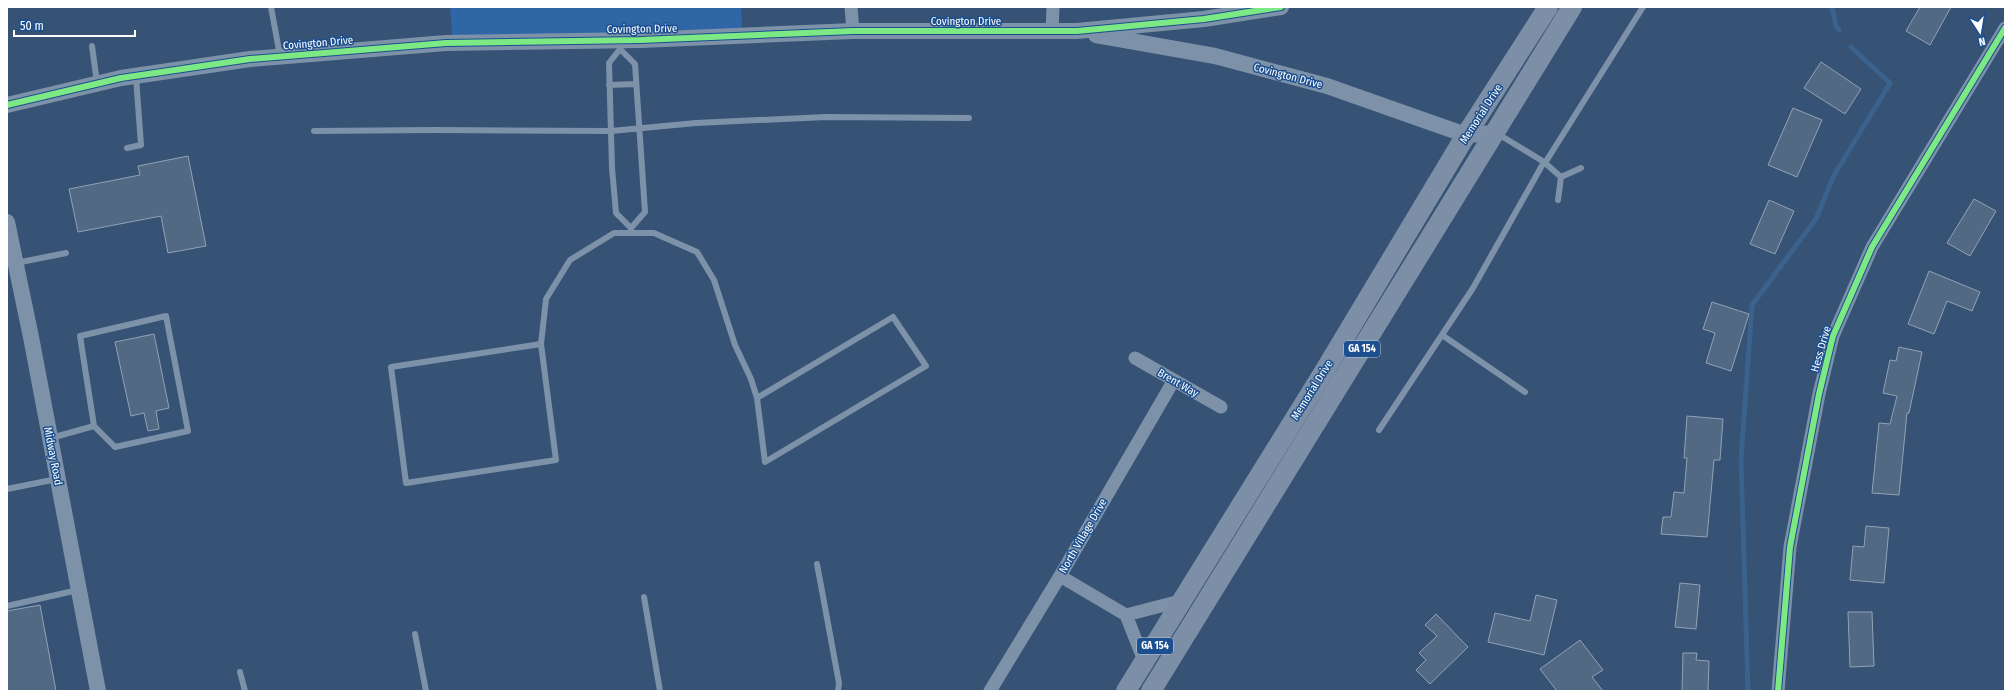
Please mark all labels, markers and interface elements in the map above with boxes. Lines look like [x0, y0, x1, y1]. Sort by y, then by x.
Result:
scale bar [14, 12, 135, 38]
north arrow [1960, 12, 2000, 52]
street label: Covington Drive [931, 15, 1001, 28]
text: 50 m [20, 19, 44, 33]
street label: Covington Drive [607, 22, 677, 36]
street label: Covington Drive [282, 33, 354, 53]
text: N [1977, 34, 1987, 48]
street label: Covington Drive [1252, 61, 1324, 91]
street label: Memorial Drive [1457, 82, 1505, 146]
street label: Hess Drive [1808, 324, 1834, 374]
road number: GA 154 [1344, 341, 1380, 357]
street label: Memorial Drive [1288, 358, 1336, 422]
street label: Brent Way [1155, 366, 1201, 400]
street label: Midway Road [41, 426, 65, 486]
street label: North Village Drive [1056, 496, 1110, 576]
road number: GA 154 [1137, 638, 1173, 654]

